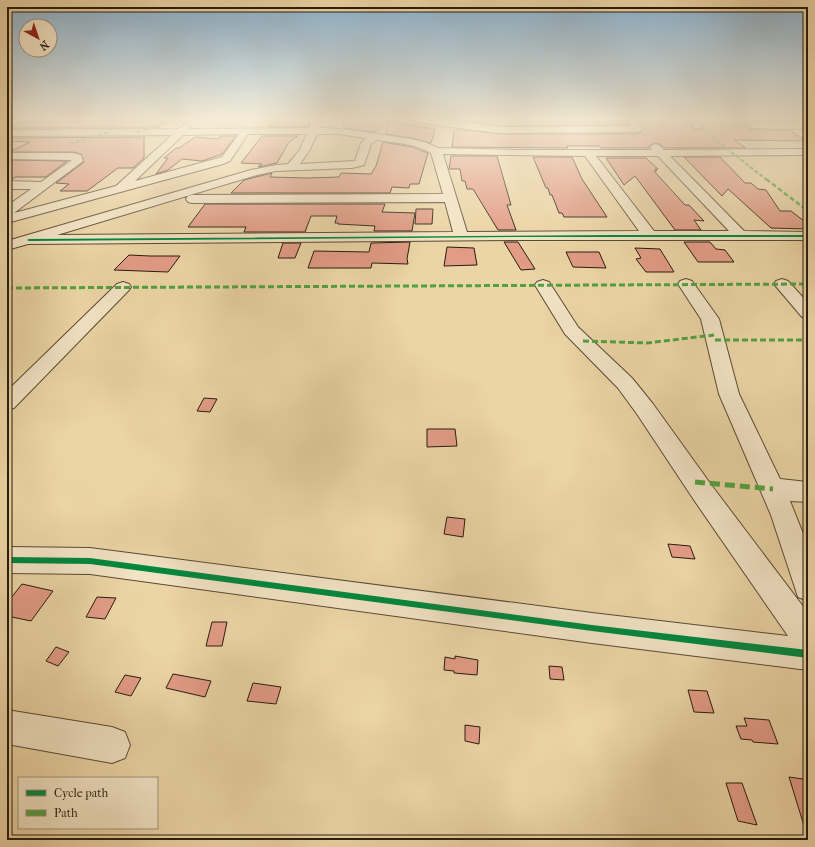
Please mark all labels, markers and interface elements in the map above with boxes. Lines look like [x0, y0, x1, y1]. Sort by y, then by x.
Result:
north arrow [18, 18, 58, 58]
text: N [36, 38, 51, 53]
legend [18, 777, 158, 829]
text: Cycle path [54, 786, 109, 800]
text: Path [54, 806, 78, 820]

